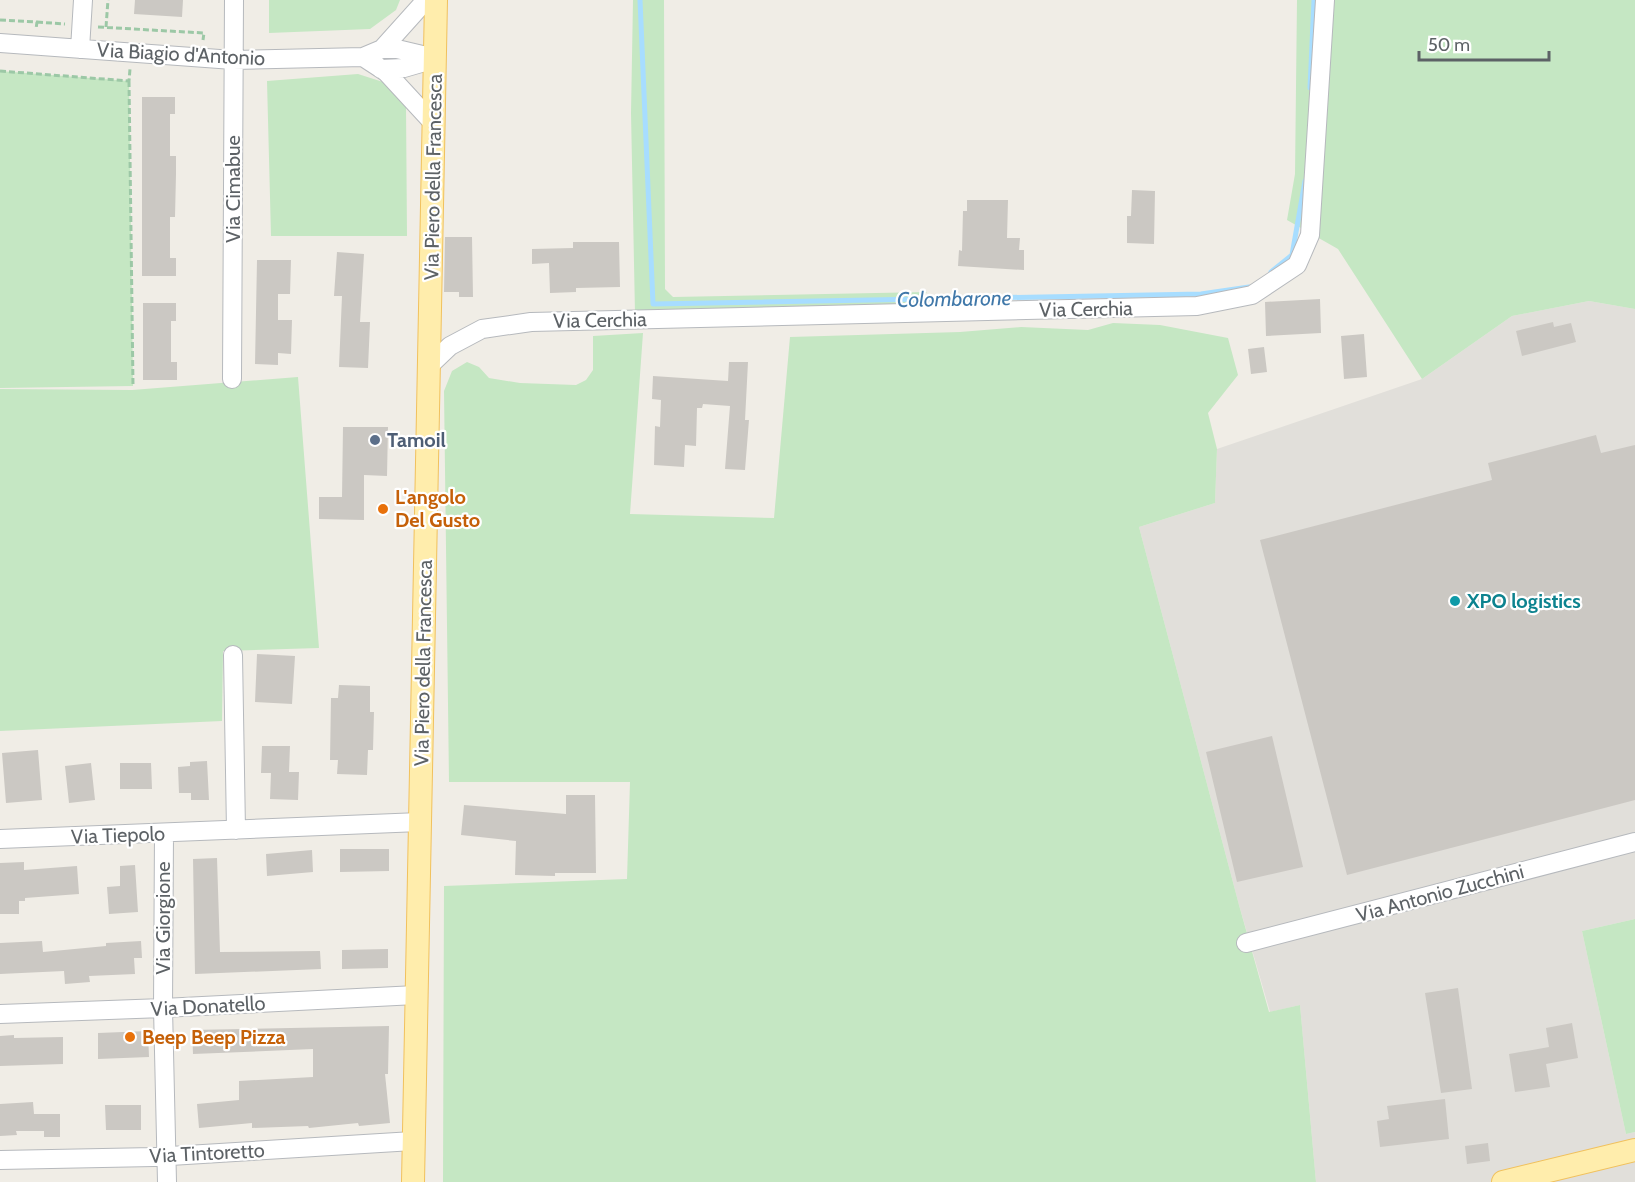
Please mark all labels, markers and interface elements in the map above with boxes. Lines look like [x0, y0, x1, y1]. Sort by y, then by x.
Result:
scale bar [1419, 24, 1550, 62]
text: 50 m [1428, 34, 1470, 56]
street label: Via Biagio d'Antonio [96, 38, 266, 70]
street label: Via Piero della Francesca [419, 73, 447, 280]
street label: Via Cimabue [221, 135, 245, 243]
water label: Colombarone [897, 285, 1012, 312]
street label: Via Cerchia [1039, 296, 1133, 322]
street label: Via Cerchia [553, 307, 647, 333]
place label: Tamoil [387, 428, 446, 452]
marker: Tamoil [368, 433, 382, 447]
place label: L'angolo Del Gusto [395, 485, 480, 532]
marker: L'angolo Del Gusto [376, 502, 390, 516]
street label: Via Piero della Francesca [409, 559, 437, 766]
place label: XPO logistics [1466, 589, 1581, 613]
marker: XPO logistics [1448, 594, 1462, 608]
street label: Via Tiepolo [71, 821, 165, 849]
street label: Via Antonio Zucchini [1353, 859, 1527, 927]
street label: Via Giorgione [151, 861, 175, 975]
street label: Via Donatello [150, 991, 266, 1021]
place label: Beep Beep Pizza [142, 1025, 286, 1049]
marker: Beep Beep Pizza [123, 1030, 137, 1044]
street label: Via Tintoretto [149, 1138, 265, 1168]

